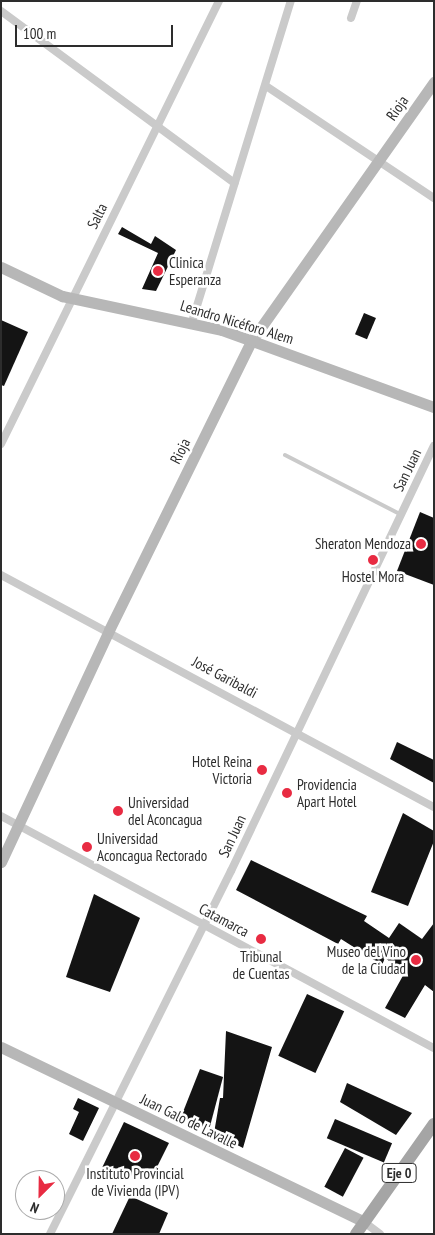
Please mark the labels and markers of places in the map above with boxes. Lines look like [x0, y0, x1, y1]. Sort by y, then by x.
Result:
place label: Clinica Esperanza [169, 253, 221, 288]
marker: Clinica Esperanza [151, 264, 165, 278]
place label: Sheraton Mendoza [315, 535, 411, 553]
marker: Sheraton Mendoza [415, 538, 427, 550]
marker: Hostel Mora [367, 554, 379, 566]
place label: Hostel Mora [342, 568, 404, 586]
place label: Hotel Reina Victoria [192, 752, 252, 787]
marker: Hotel Reina Victoria [256, 764, 268, 776]
place label: Providencia Apart Hotel [297, 775, 357, 810]
marker: Providencia Apart Hotel [281, 787, 293, 799]
place label: Universidad del Aconcagua [128, 793, 203, 828]
marker: Universidad del Aconcagua [112, 805, 124, 817]
place label: Universidad Aconcagua Rectorado [97, 829, 207, 864]
marker: Universidad Aconcagua Rectorado [81, 841, 93, 853]
marker: Tribunal de Cuentas [255, 933, 267, 945]
place label: Museo del Vino de la Ciudad [327, 942, 406, 977]
place label: Tribunal de Cuentas [232, 947, 290, 982]
marker: Museo del Vino de la Ciudad [410, 954, 422, 966]
marker: Instituto Provincial de Vivienda (IPV) [129, 1150, 141, 1162]
place label: Instituto Provincial de Vivienda (IPV) [86, 1164, 184, 1199]

